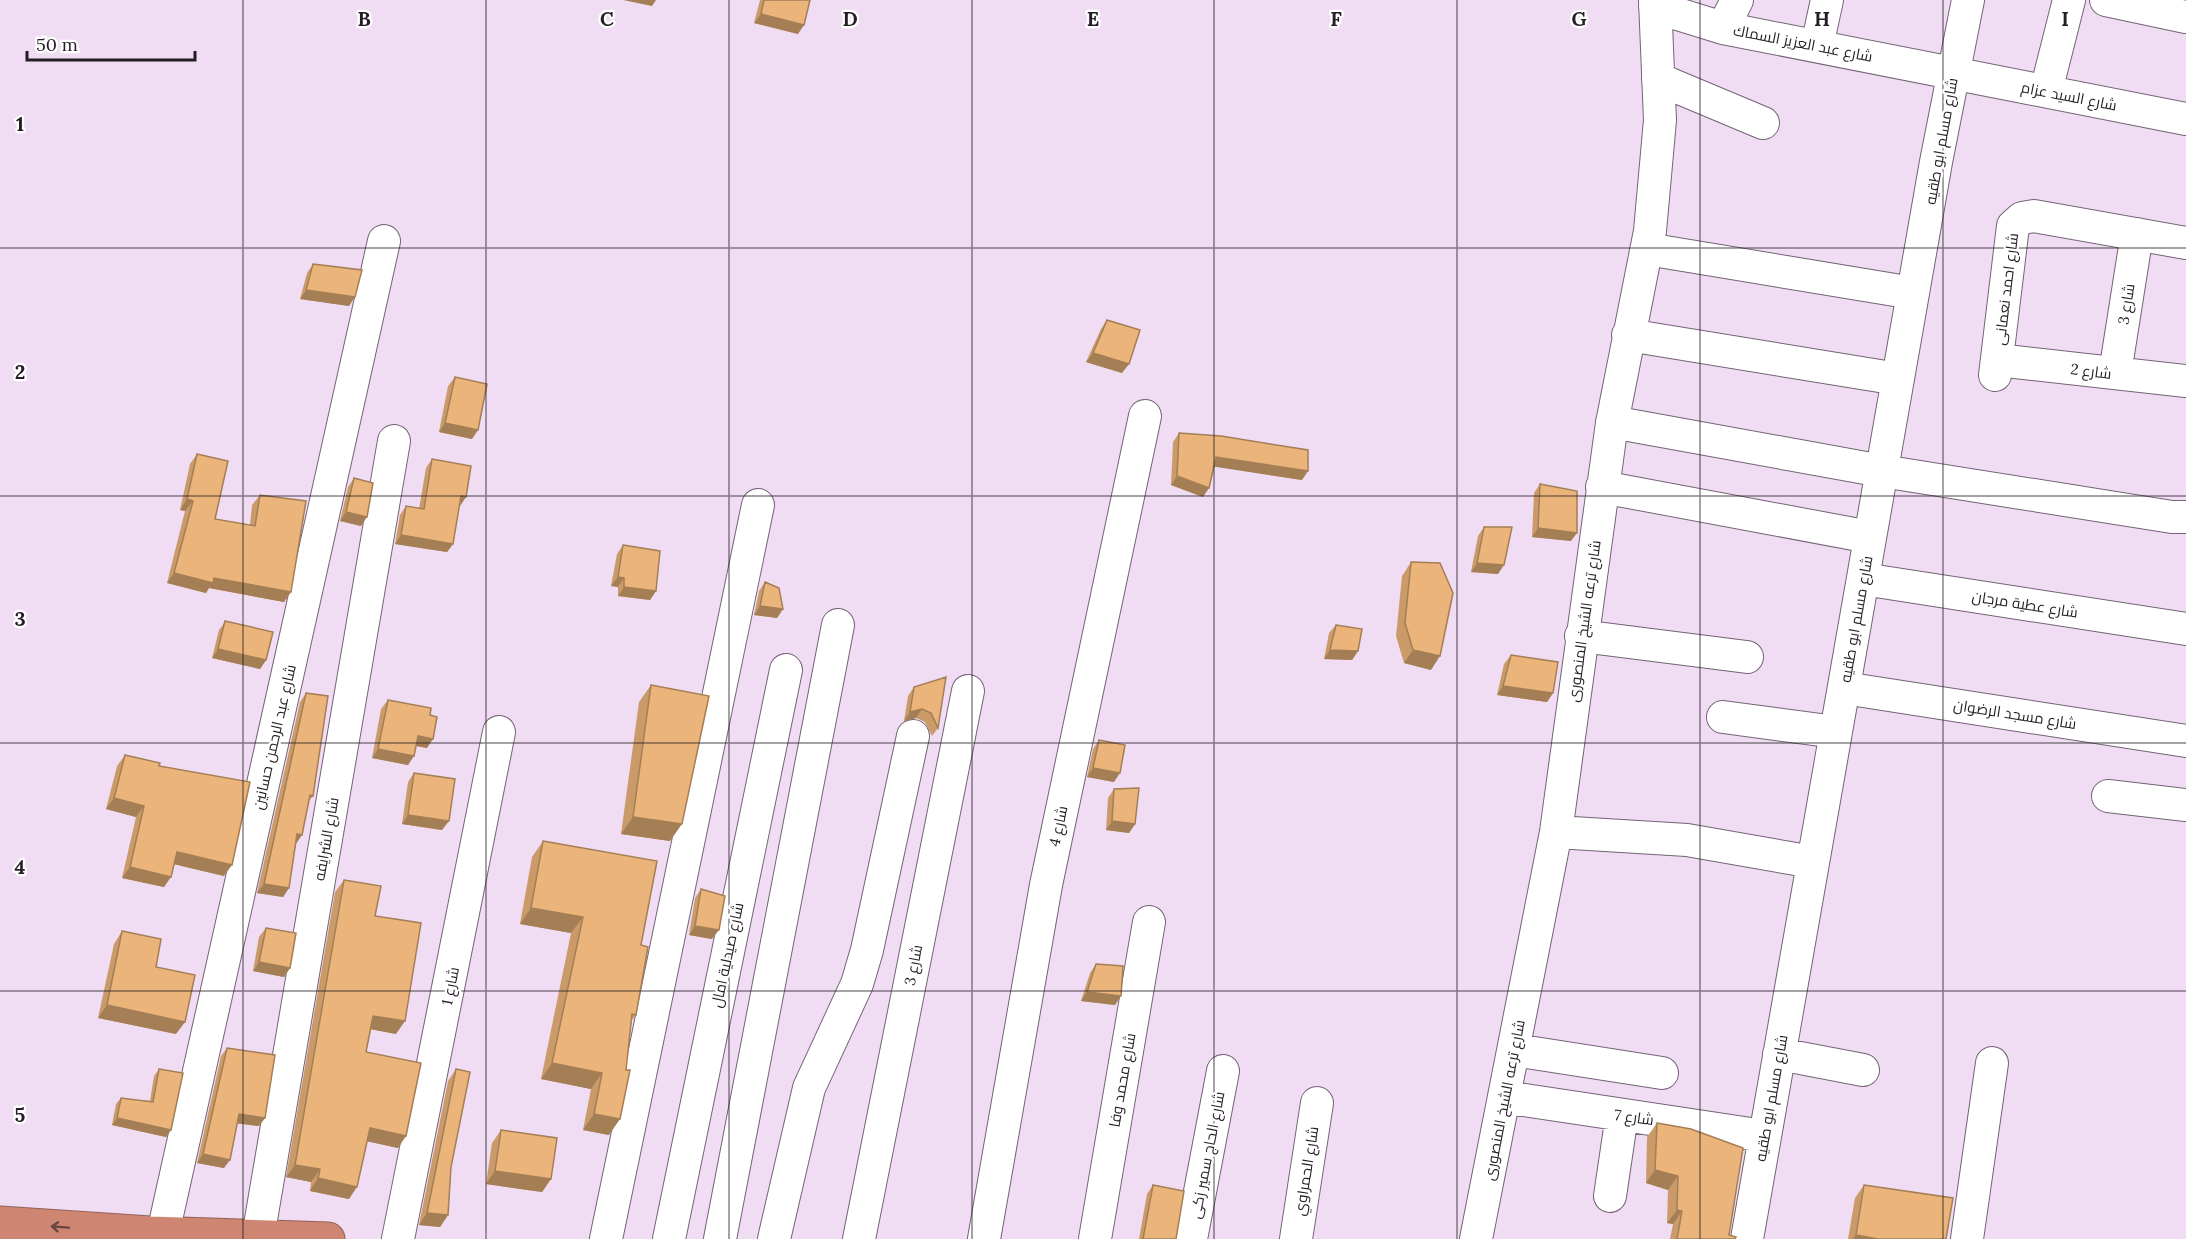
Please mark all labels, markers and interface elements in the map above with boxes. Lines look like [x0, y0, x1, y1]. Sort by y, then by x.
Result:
text: B [357, 6, 371, 31]
text: C [600, 6, 614, 31]
text: D [842, 6, 858, 31]
text: E [1087, 6, 1099, 31]
text: F [1330, 6, 1342, 31]
text: G [1571, 6, 1587, 31]
text: H [1814, 6, 1830, 31]
text: I [2061, 6, 2069, 31]
street label: شارع عبد العزيز السماك [1731, 20, 1874, 68]
scale bar [27, 24, 195, 62]
text: 50 m [36, 33, 78, 56]
street label: شارع مسلم ابو طقيه [1920, 76, 1963, 206]
street label: شارع السيد عزام [2019, 77, 2119, 117]
text: 1 [16, 111, 24, 136]
street label: شارع احمد نعمانى [1990, 232, 2024, 346]
street label: شارع 3 [2113, 282, 2141, 326]
text: 2 [15, 359, 25, 384]
street label: شارع 2 [2069, 359, 2113, 385]
street label: شارع ترعه الشيخ المنصورى [1563, 539, 1607, 704]
street label: شارع مسلم ابو طقيه [1835, 554, 1878, 684]
street label: شارع عطية مرجان [1970, 586, 2079, 624]
text: 3 [14, 606, 26, 631]
street label: شارع عبد الرحمن حسانين [248, 663, 302, 812]
street label: شارع مسجد الرضوان [1952, 695, 2078, 735]
street label: شارع الشرايفه [309, 796, 345, 883]
street label: شارع 4 [1044, 804, 1074, 849]
text: 4 [15, 854, 26, 879]
street label: شارع صيدلية امال [707, 901, 749, 1010]
street label: شارع 3 [900, 943, 928, 988]
street label: شارع 1 [437, 965, 465, 1007]
street label: شارع ترعه الشيخ المنصورى [1479, 1018, 1531, 1182]
street label: شارع محمد وفا [1104, 1031, 1142, 1129]
street label: شارع مسلم ابو طقيه [1750, 1033, 1793, 1163]
street label: شارع الحاج سمير زكى [1185, 1090, 1231, 1221]
text: 5 [15, 1102, 26, 1127]
street label: شارع 7 [1613, 1105, 1655, 1131]
street label: شارع الحمراوي [1290, 1125, 1325, 1218]
one-way arrow [50, 1221, 70, 1232]

